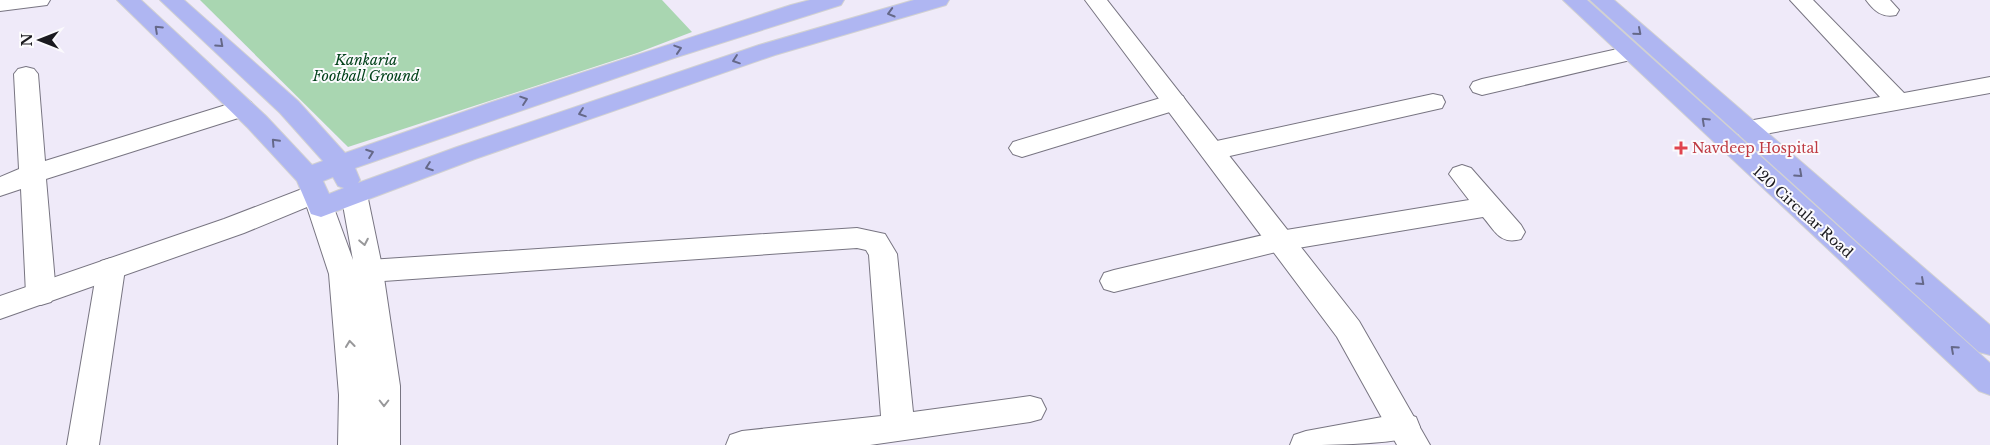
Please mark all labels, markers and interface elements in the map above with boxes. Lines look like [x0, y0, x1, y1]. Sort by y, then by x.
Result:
one-way arrow [888, 7, 896, 17]
north arrow [15, 15, 65, 65]
one-way arrow [155, 26, 164, 35]
one-way arrow [1632, 26, 1641, 35]
text: N [18, 33, 36, 47]
one-way arrow [214, 39, 223, 48]
one-way arrow [673, 44, 682, 54]
park label: Kankaria Football Ground [312, 51, 420, 85]
one-way arrow [732, 55, 741, 65]
one-way arrow [519, 95, 527, 105]
one-way arrow [578, 107, 587, 117]
one-way arrow [1701, 118, 1710, 127]
one-way arrow [272, 138, 281, 147]
place label: Navdeep Hospital [1692, 139, 1819, 157]
marker: Navdeep Hospital [1674, 141, 1688, 155]
one-way arrow [365, 149, 374, 159]
one-way arrow [425, 161, 434, 171]
street label: 120 Circular Road [1749, 162, 1857, 262]
one-way arrow [1794, 168, 1803, 177]
one-way arrow [358, 238, 368, 247]
one-way arrow [1916, 276, 1925, 285]
one-way arrow [345, 340, 356, 348]
one-way arrow [1950, 346, 1959, 355]
one-way arrow [379, 400, 389, 407]

